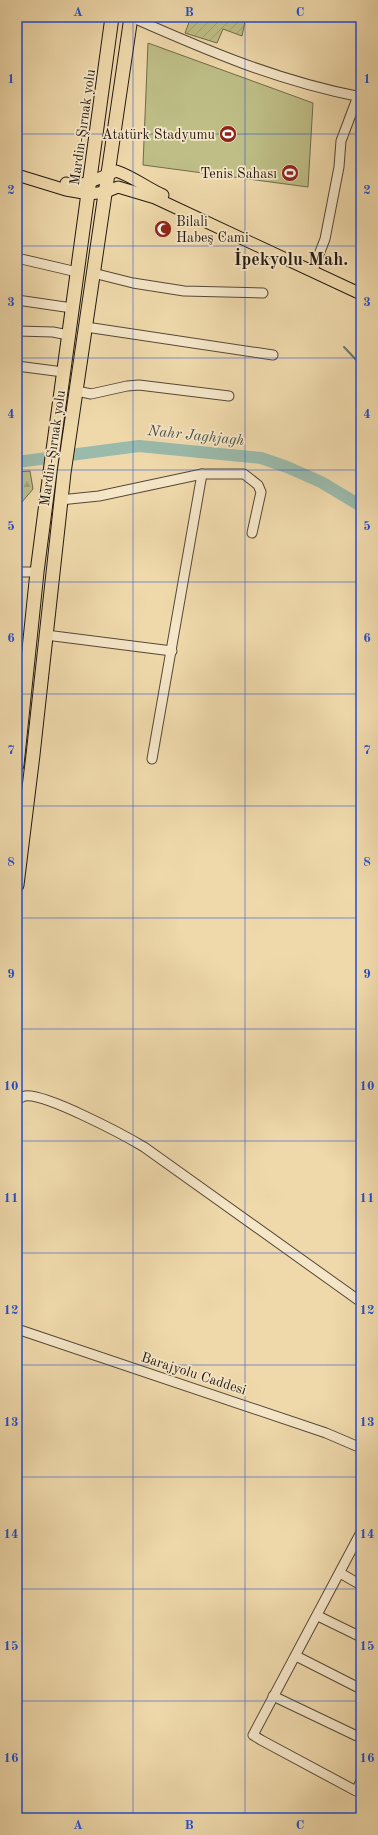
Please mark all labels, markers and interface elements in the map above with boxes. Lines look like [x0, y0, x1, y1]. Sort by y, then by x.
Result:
text: A [73, 6, 83, 19]
text: B [184, 6, 194, 19]
text: C [296, 6, 304, 19]
street label: Mardin-Şırnak yolu [68, 68, 98, 186]
text: 1 [7, 73, 15, 86]
text: 1 [363, 73, 371, 86]
sports icon: Atatürk Stadyumu [218, 124, 238, 144]
place label: Atatürk Stadyumu [102, 128, 216, 142]
sports icon: Tenis Sahası [280, 163, 300, 183]
place label: Tenis Sahası [200, 167, 277, 181]
text: 2 [7, 184, 15, 197]
text: 2 [363, 184, 371, 197]
place label: Bilali Habeş Cami [176, 215, 249, 245]
mosque icon: Bilali Habeş Cami [153, 219, 173, 239]
district label: İpekyolu Mah. [234, 248, 348, 269]
text: 3 [7, 296, 15, 309]
text: 3 [363, 296, 371, 309]
street label: Mardin-Şırnak yolu [38, 389, 68, 507]
text: 4 [7, 408, 15, 421]
text: 4 [363, 408, 371, 421]
water label: Nahr Jaghjagh [146, 424, 245, 449]
text: 5 [7, 520, 15, 533]
text: 5 [363, 520, 371, 533]
text: 6 [7, 632, 15, 645]
text: 6 [363, 632, 371, 645]
text: 7 [7, 744, 15, 757]
text: 7 [363, 744, 371, 757]
text: 8 [7, 856, 15, 869]
text: 8 [363, 856, 371, 869]
text: 9 [7, 968, 15, 981]
text: 9 [363, 968, 371, 981]
text: 10 [3, 1080, 19, 1093]
text: 10 [359, 1080, 375, 1093]
text: 11 [3, 1192, 19, 1205]
text: 11 [359, 1192, 375, 1205]
text: 12 [3, 1304, 19, 1317]
text: 12 [359, 1304, 375, 1317]
street label: Barajyolu Caddesi [139, 1350, 248, 1398]
text: 13 [3, 1416, 19, 1429]
text: 13 [359, 1416, 375, 1429]
text: 14 [3, 1528, 19, 1541]
text: 14 [359, 1528, 375, 1541]
text: 15 [3, 1640, 19, 1653]
text: 15 [359, 1640, 375, 1653]
text: 16 [3, 1752, 19, 1765]
text: 16 [359, 1752, 375, 1765]
text: A [73, 1819, 83, 1832]
text: B [184, 1819, 194, 1832]
text: C [296, 1819, 304, 1832]

